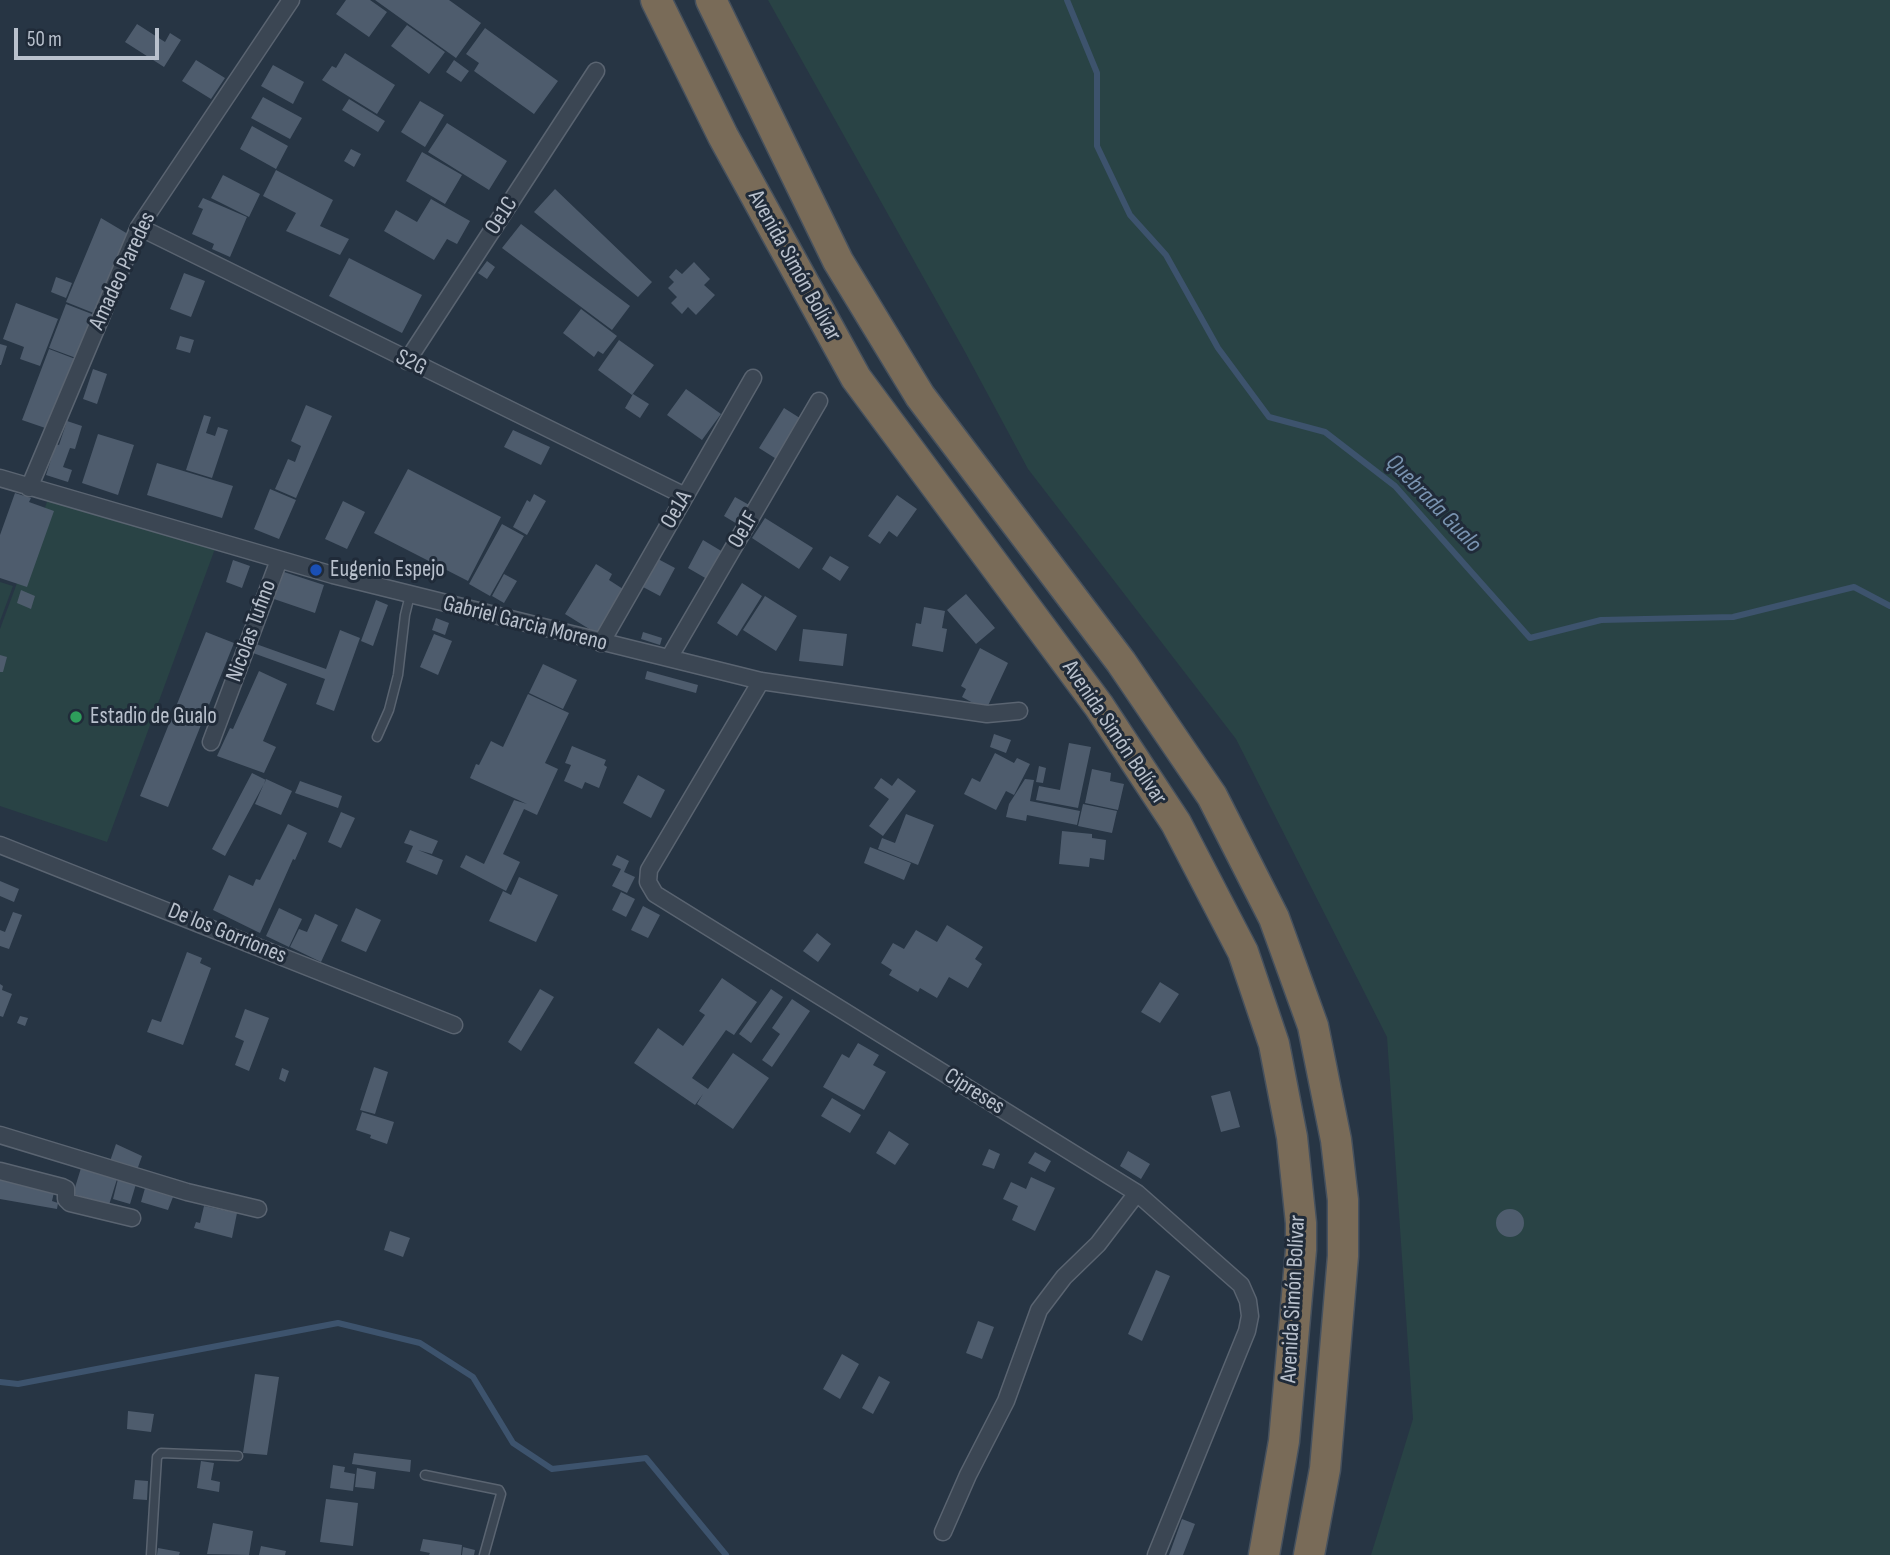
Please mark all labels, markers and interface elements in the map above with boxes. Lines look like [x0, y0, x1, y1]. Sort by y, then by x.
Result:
scale bar [18, 14, 163, 58]
text: 50 m [27, 27, 62, 52]
street label: Avenida Simón Bolívar [741, 186, 847, 346]
street label: Oe1C [480, 192, 524, 240]
street label: Amadeo Paredes [84, 208, 162, 334]
street label: S2G [391, 344, 431, 382]
water label: Quebrada Gualo [1379, 449, 1487, 559]
street label: Oe1A [655, 486, 699, 534]
street label: Oe1F [723, 507, 765, 553]
place label: Eugenio Espejo [330, 556, 445, 584]
marker: Eugenio Espejo [308, 562, 324, 578]
street label: Nicolas Tufino [221, 576, 283, 686]
street label: Gabriel Garcia Moreno [440, 590, 610, 658]
street label: Avenida Simón Bolívar [1056, 656, 1172, 810]
place label: Estadio de Gualo [90, 703, 217, 731]
marker: Estadio de Gualo [68, 709, 84, 725]
street label: De los Gorriones [164, 898, 290, 970]
street label: Cipreses [939, 1063, 1009, 1121]
street label: Avenida Simón Bolívar [1276, 1214, 1312, 1384]

